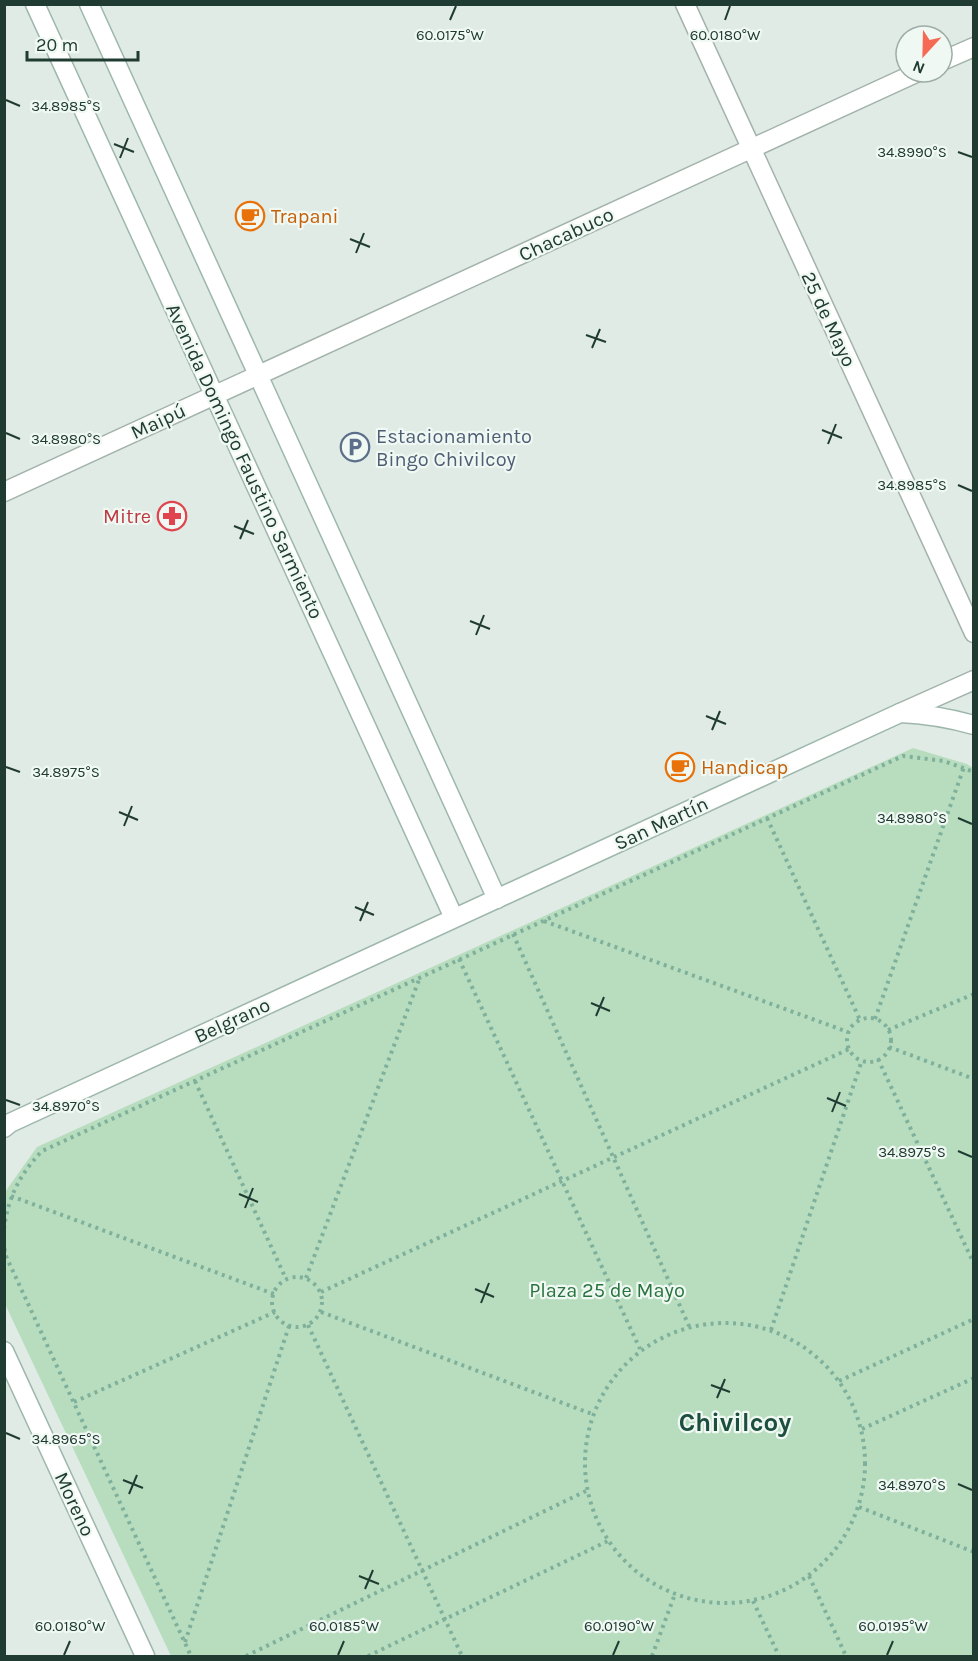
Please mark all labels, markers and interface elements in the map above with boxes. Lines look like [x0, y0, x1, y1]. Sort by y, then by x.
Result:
scale bar [27, 24, 138, 62]
north arrow [894, 24, 954, 84]
text: 60.0175°W [416, 26, 485, 44]
text: 60.0180°W [690, 26, 761, 44]
text: 20 m [36, 34, 78, 56]
text: N [910, 56, 927, 78]
text: 34.8985°S [31, 97, 101, 115]
text: 34.8990°S [877, 143, 947, 161]
cafe icon: Trapani [234, 200, 266, 232]
street label: Chacabuco [515, 203, 617, 266]
place label: Trapani [271, 205, 339, 228]
street label: 25 de Mayo [796, 268, 861, 371]
street label: Avenida Domingo Faustino Sarmiento [161, 300, 328, 623]
street label: Maipú [127, 399, 189, 444]
place label: Estacionamiento Bingo Chivilcoy [376, 425, 532, 471]
text: 34.8980°S [31, 430, 101, 448]
parking icon: Estacionamiento Bingo Chivilcoy [339, 431, 371, 463]
text: 34.8985°S [877, 476, 947, 494]
pharmacy icon: Mitre [156, 500, 188, 532]
place label: Mitre [103, 505, 151, 528]
cafe icon: Handicap [664, 751, 696, 783]
place label: Handicap [701, 756, 788, 779]
text: 34.8975°S [32, 763, 100, 781]
street label: San Martín [611, 792, 712, 855]
text: 34.8980°S [877, 809, 947, 827]
street label: Belgrano [191, 993, 274, 1048]
text: 34.8970°S [32, 1097, 100, 1115]
text: 34.8975°S [878, 1143, 946, 1161]
park label: Plaza 25 de Mayo [529, 1279, 685, 1302]
district label: Chivilcoy [679, 1407, 791, 1438]
text: 34.8965°S [31, 1430, 101, 1448]
street label: Moreno [50, 1468, 99, 1540]
text: 34.8970°S [878, 1476, 946, 1494]
text: 60.0180°W [35, 1617, 106, 1635]
text: 60.0185°W [309, 1617, 380, 1635]
text: 60.0190°W [584, 1617, 655, 1635]
text: 60.0195°W [858, 1617, 928, 1635]

